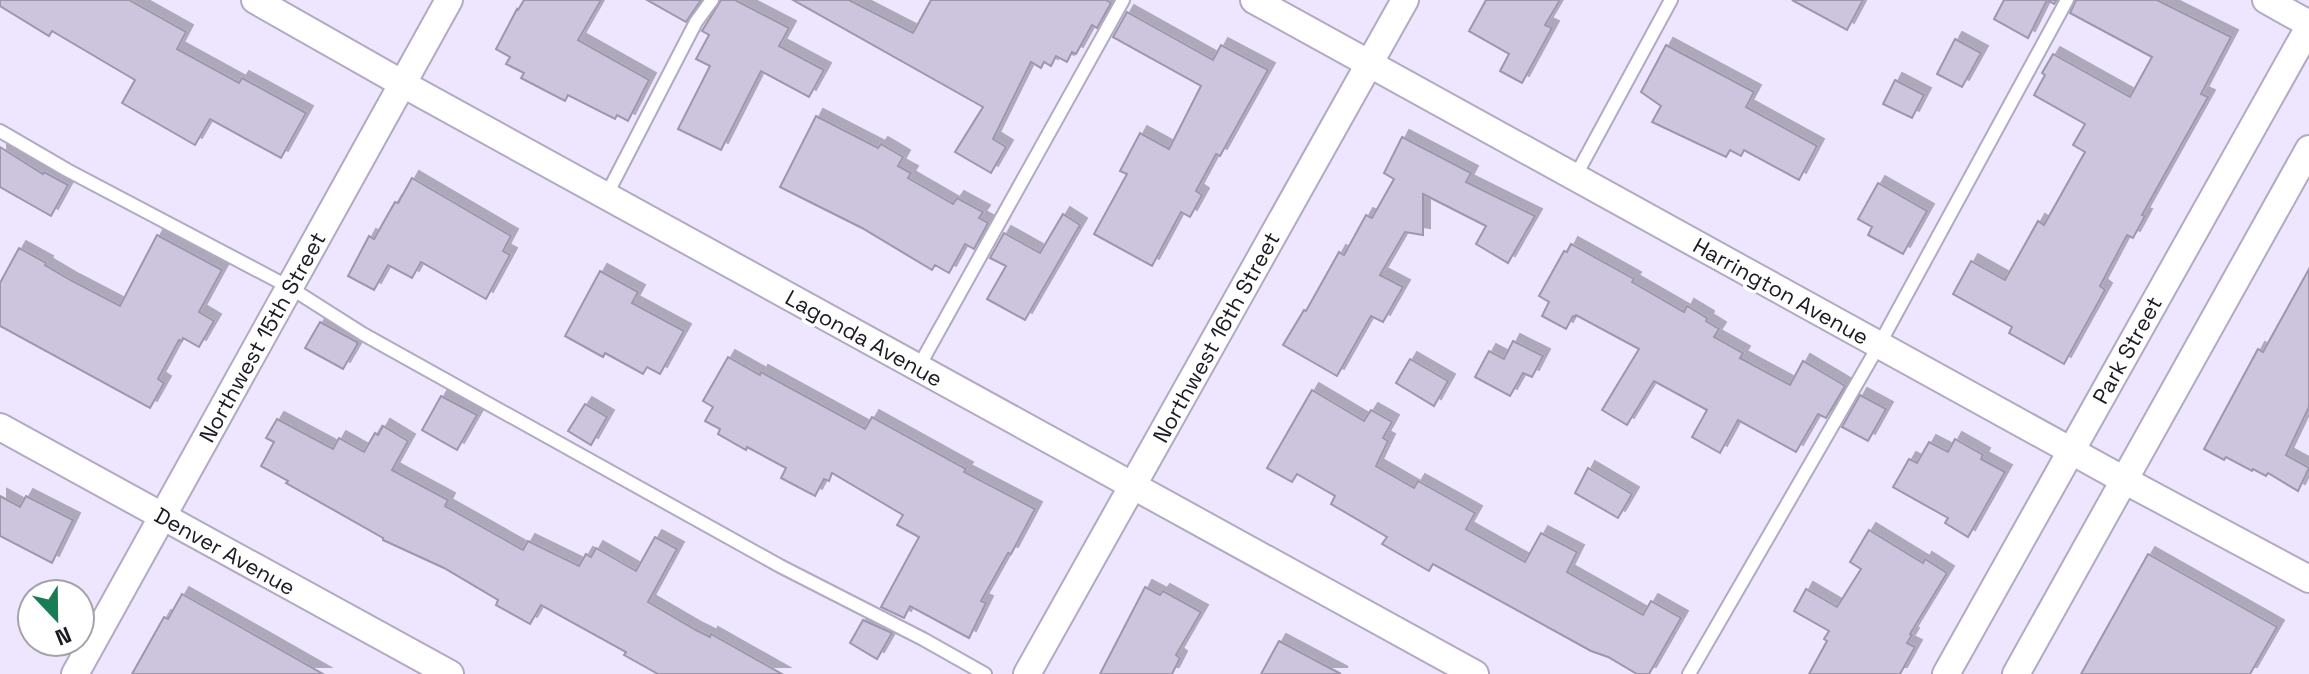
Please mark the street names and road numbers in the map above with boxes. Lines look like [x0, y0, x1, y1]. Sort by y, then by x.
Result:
street label: Northwest 15th Street [192, 227, 332, 447]
street label: Northwest 16th Street [1146, 227, 1286, 447]
street label: Harrington Avenue [1688, 231, 1874, 351]
street label: Lagonda Avenue [780, 283, 948, 393]
street label: Park Street [2086, 291, 2168, 409]
street label: Denver Avenue [150, 501, 300, 601]

